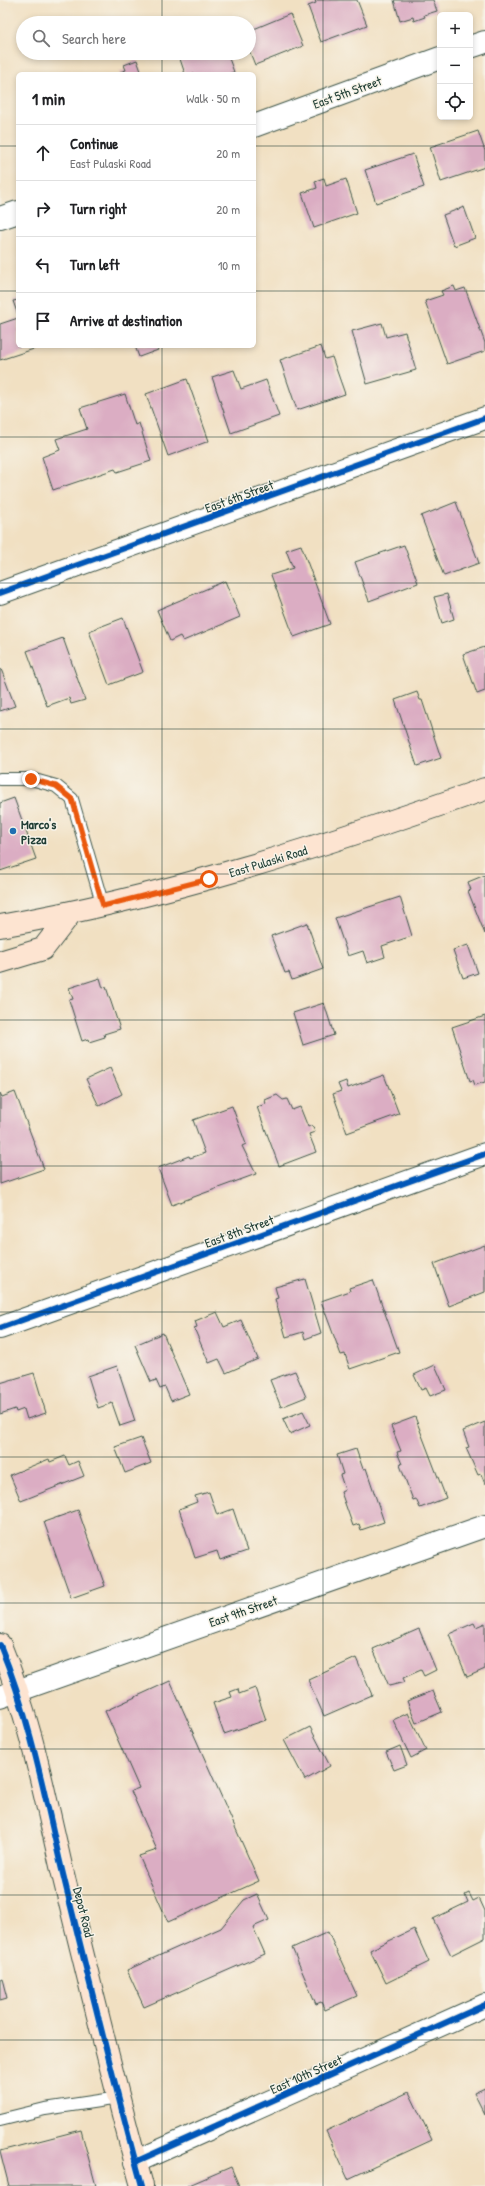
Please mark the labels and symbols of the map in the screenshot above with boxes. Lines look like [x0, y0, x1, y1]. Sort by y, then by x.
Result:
street label: East 5th Street [310, 71, 384, 113]
street label: East 6th Street [202, 475, 276, 517]
route end [22, 770, 40, 788]
place label: Marco's Pizza [21, 815, 56, 848]
marker: Marco's Pizza [8, 826, 18, 836]
street label: East Pulaski Road [227, 841, 309, 881]
route start [200, 870, 218, 888]
street label: East 8th Street [202, 1210, 276, 1252]
street label: East 9th Street [206, 1591, 280, 1631]
street label: Depot Road [69, 1885, 99, 1939]
street label: East 10th Street [267, 2050, 345, 2098]

